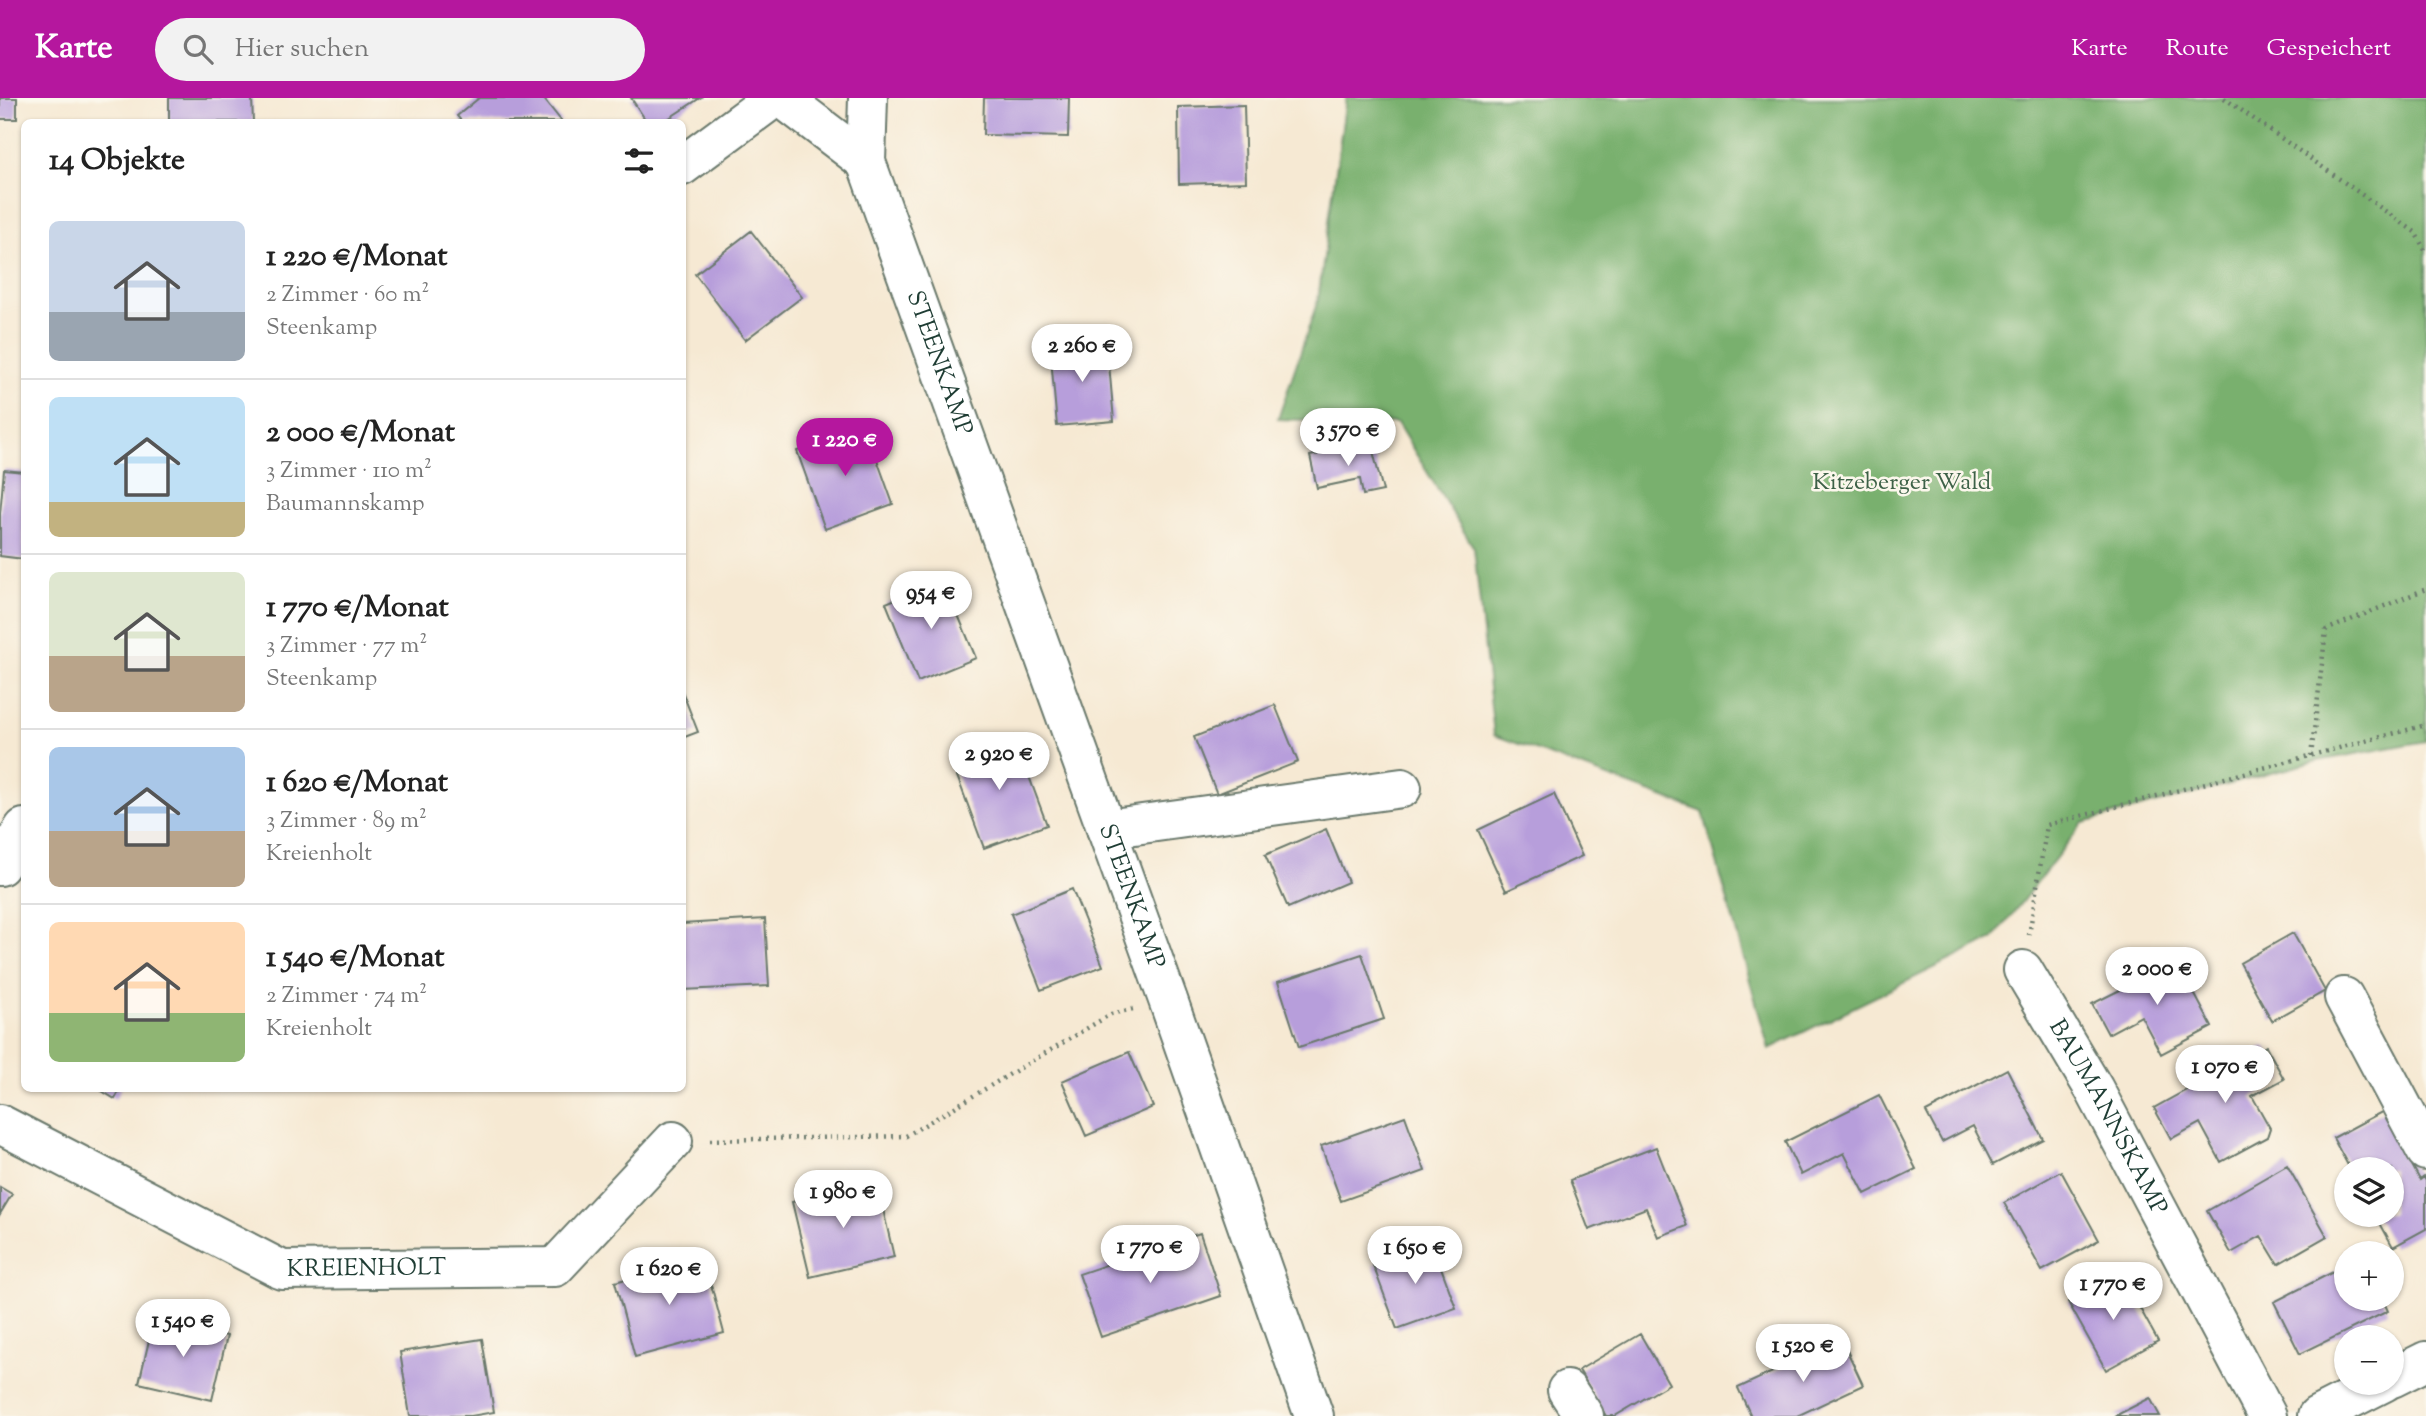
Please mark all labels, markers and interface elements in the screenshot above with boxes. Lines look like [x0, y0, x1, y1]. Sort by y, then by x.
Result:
search box [155, 18, 645, 81]
text: Karte [35, 25, 113, 73]
icon: search [179, 30, 217, 68]
text: Hier suchen [235, 31, 369, 68]
text: Karte [2071, 32, 2128, 66]
text: Route [2166, 32, 2229, 66]
text: Gespeichert [2267, 32, 2391, 66]
text: 14 Objekte [49, 140, 185, 183]
icon: filters [620, 142, 658, 180]
text: 1 220 €/Monat [266, 236, 447, 279]
icon: home [105, 249, 189, 333]
text: 2 Zimmer · 60 m² [266, 279, 429, 312]
street label: STEENKAMP [897, 286, 980, 440]
text: Steenkamp [266, 312, 377, 345]
pin: 2 260 € [1017, 324, 1147, 384]
text: 2 260 € [1047, 330, 1117, 363]
pin: 3 570 € [1283, 408, 1413, 468]
text: 2 000 €/Monat [266, 412, 455, 455]
text: 3 570 € [1316, 414, 1380, 447]
pin: 1 220 € [780, 418, 910, 478]
text: 1 220 € [812, 424, 878, 457]
icon: home [105, 425, 189, 509]
text: 3 Zimmer · 110 m² [266, 455, 432, 488]
park label: Kitzeberger Wald [1813, 466, 1992, 500]
text: Baumannskamp [266, 488, 425, 521]
pin: 954 € [882, 572, 980, 631]
text: 954 € [906, 577, 956, 610]
text: 1 770 €/Monat [266, 587, 449, 630]
icon: home [105, 600, 189, 684]
text: 3 Zimmer · 77 m² [266, 630, 427, 663]
text: Steenkamp [266, 663, 377, 696]
pin: 2 920 € [934, 732, 1064, 792]
text: 2 920 € [965, 738, 1033, 771]
text: 1 620 €/Monat [266, 762, 448, 805]
icon: home [105, 775, 189, 859]
text: 3 Zimmer · 89 m² [266, 805, 427, 838]
street label: STEENKAMP [1089, 820, 1173, 974]
text: Kreienholt [266, 838, 372, 871]
text: 1 540 €/Monat [266, 937, 444, 980]
pin: 2 000 € [2092, 948, 2222, 1007]
icon: home [105, 950, 189, 1034]
text: 2 000 € [2121, 953, 2193, 986]
text: 2 Zimmer · 74 m² [266, 980, 427, 1013]
text: Kreienholt [266, 1013, 372, 1046]
street label: BAUMANNSKAMP [2039, 1013, 2175, 1221]
pin: 1 070 € [2160, 1046, 2290, 1105]
text: 1 070 € [2191, 1051, 2259, 1084]
map controls [2334, 1157, 2404, 1395]
button: layers [2334, 1157, 2404, 1227]
pin: 1 980 € [778, 1170, 908, 1230]
text: 1 980 € [810, 1176, 876, 1209]
pin: 1 770 € [1085, 1226, 1215, 1285]
pin: 1 650 € [1350, 1226, 1480, 1286]
text: 1 770 € [1117, 1231, 1183, 1264]
text: 1 650 € [1383, 1232, 1447, 1265]
button: + [2334, 1241, 2404, 1311]
pin: 1 620 € [604, 1248, 734, 1307]
street label: KREIENHOLT [287, 1251, 446, 1287]
text: 1 620 € [636, 1253, 702, 1286]
pin: 1 770 € [2048, 1262, 2178, 1322]
text: 1 770 € [2080, 1268, 2146, 1301]
pin: 1 540 € [118, 1300, 248, 1359]
text: 1 540 € [151, 1305, 215, 1338]
pin: 1 520 € [1738, 1324, 1868, 1384]
button: − [2334, 1325, 2404, 1395]
text: 1 520 € [1772, 1330, 1834, 1363]

